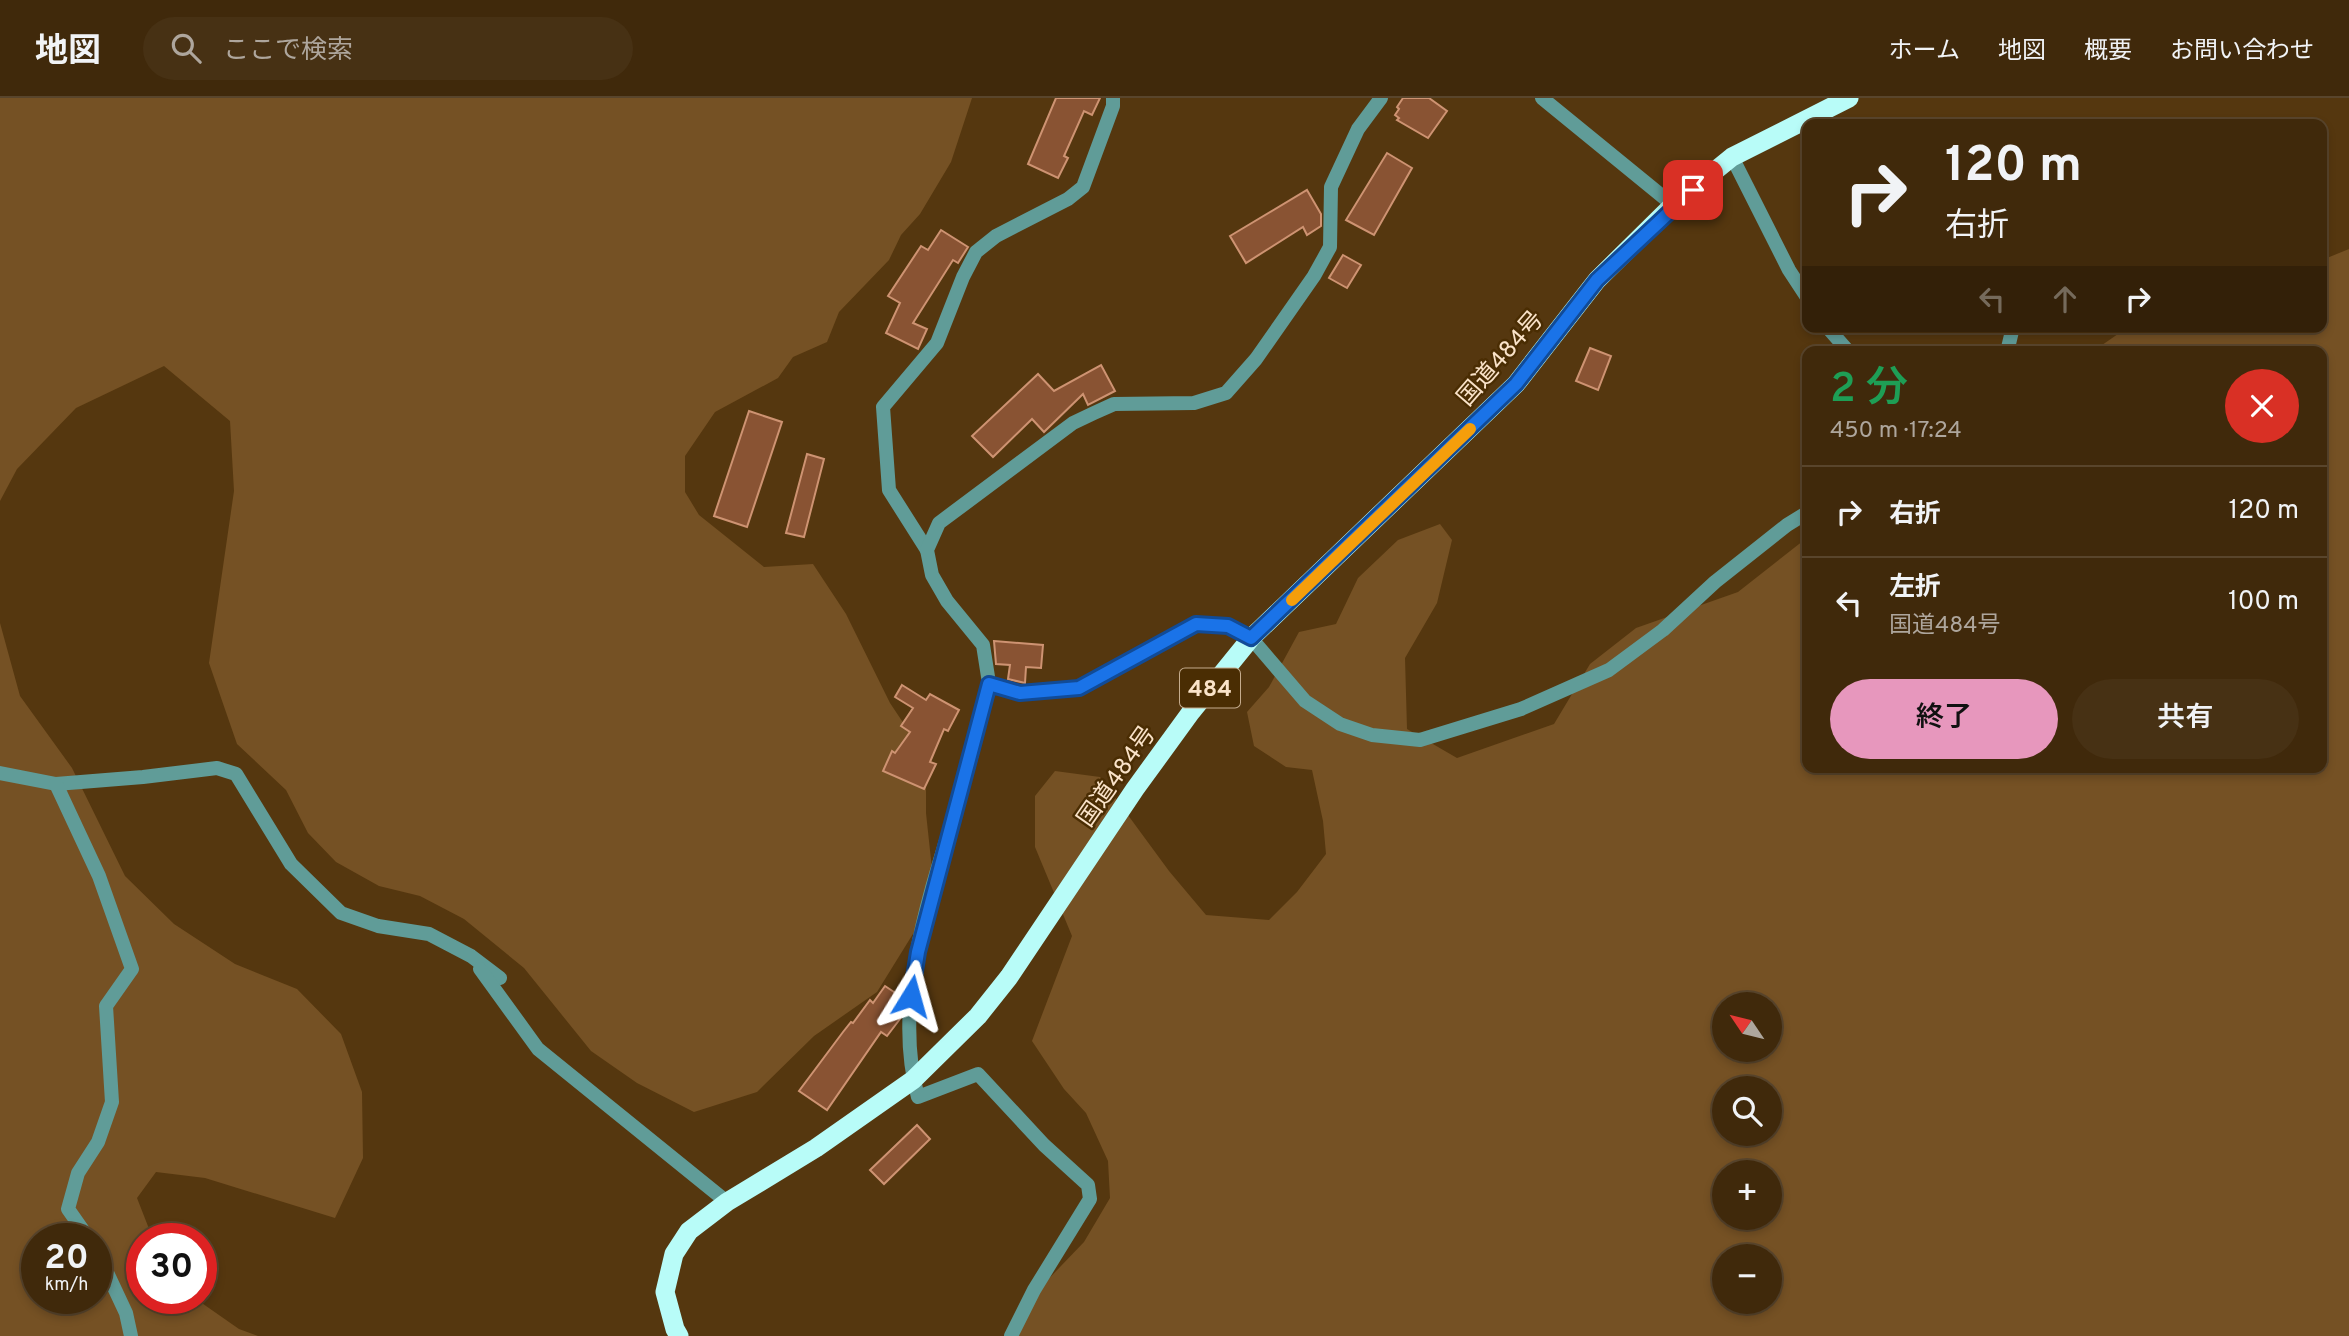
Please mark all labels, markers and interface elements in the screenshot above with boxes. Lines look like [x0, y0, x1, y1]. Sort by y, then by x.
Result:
search box [143, 17, 633, 80]
icon: search [167, 29, 205, 67]
text: 地図 [35, 32, 101, 74]
text: ここで検索 [223, 35, 353, 68]
text: ホーム [1889, 37, 1960, 67]
text: 地図 [1998, 37, 2046, 67]
text: 概要 [2084, 37, 2132, 67]
text: お問い合わせ [2170, 37, 2314, 67]
text: 120 m [1945, 137, 2082, 199]
icon: right [1830, 147, 1921, 238]
pin [1663, 160, 1723, 220]
icon: arrive [1674, 171, 1712, 209]
text: 右折 [1945, 207, 2009, 247]
icon: left [1973, 280, 2011, 318]
icon: ahead [2046, 280, 2084, 318]
icon: right [2119, 280, 2157, 318]
street label: 国道484号 [1452, 306, 1551, 413]
text: 2 分 [1830, 364, 1908, 417]
button: close [2225, 369, 2299, 443]
text: 450 m · 17:24 [1830, 417, 1962, 446]
icon: right [1830, 493, 1868, 531]
text: 120 m [2229, 495, 2299, 528]
text: 右折 [1889, 499, 1941, 532]
text: 左折 [1889, 572, 1941, 605]
icon: left [1830, 584, 1868, 622]
text: 100 m [2228, 586, 2299, 619]
text: 国道484号 [1889, 612, 2001, 641]
road number: 484 [1180, 668, 1240, 708]
button: 終了 [1830, 679, 2058, 759]
button: 共有 [2072, 679, 2299, 759]
street label: 国道484号 [1072, 721, 1163, 833]
position arrow [874, 959, 948, 1033]
north arrow [1712, 992, 1782, 1062]
map controls [1712, 992, 1782, 1314]
button: search [1712, 1076, 1782, 1146]
button: + [1712, 1160, 1782, 1230]
speed limit sign: 30 [126, 1223, 217, 1314]
text: 20 [44, 1237, 89, 1281]
button: − [1712, 1244, 1782, 1314]
text: km/h [45, 1274, 88, 1297]

